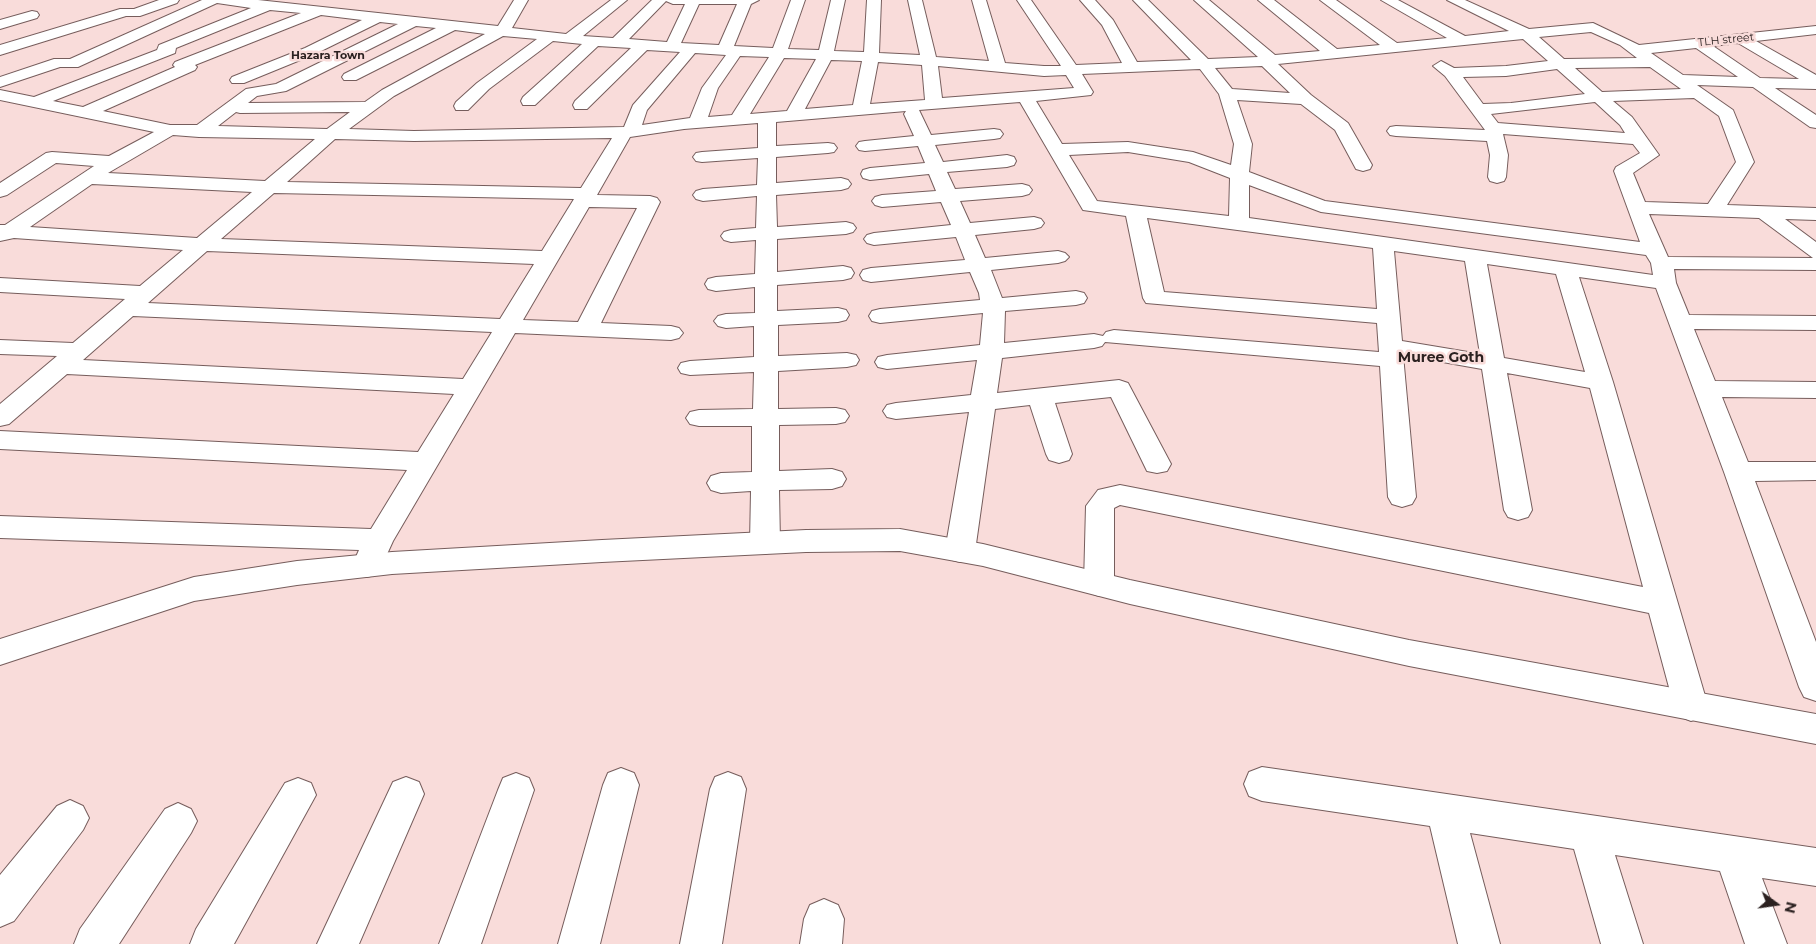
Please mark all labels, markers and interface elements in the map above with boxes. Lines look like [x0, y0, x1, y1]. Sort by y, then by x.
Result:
street label: TLH street [1697, 30, 1755, 50]
district label: Hazara Town [291, 49, 365, 63]
district label: Muree Goth [1398, 350, 1484, 366]
north arrow [1751, 879, 1801, 929]
text: N [1780, 900, 1801, 915]

